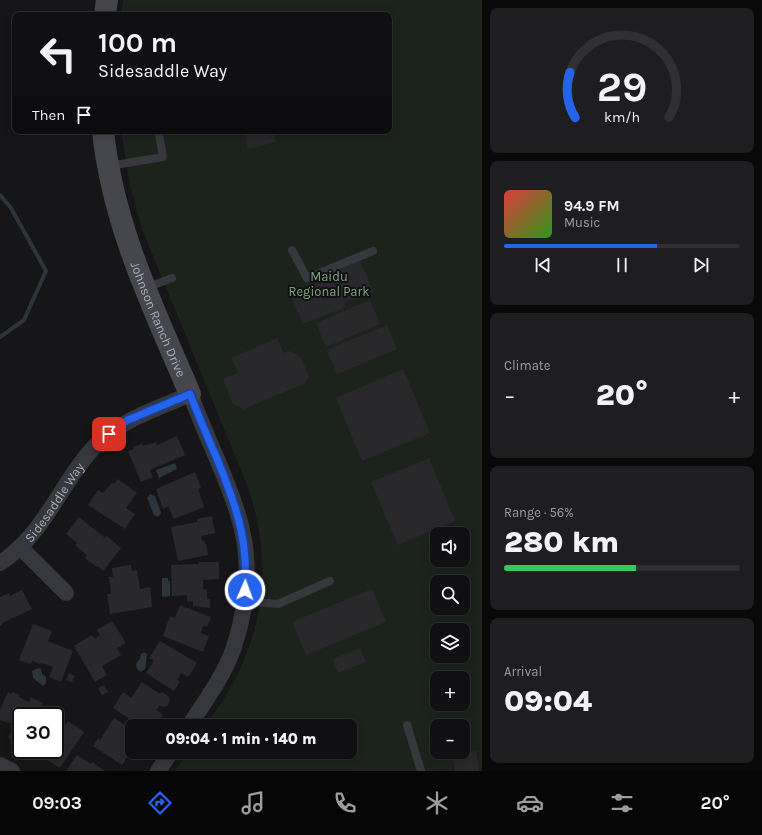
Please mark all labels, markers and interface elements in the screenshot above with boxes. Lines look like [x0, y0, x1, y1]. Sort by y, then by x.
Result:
text: 100 m [98, 26, 177, 59]
icon: left [32, 28, 84, 80]
text: Sidesaddle Way [98, 60, 227, 82]
text: 29 [597, 63, 647, 111]
icon: arrive [73, 104, 95, 126]
text: Then [32, 106, 65, 124]
text: km/h [604, 109, 640, 126]
text: 94.9 FM [564, 197, 620, 215]
text: Music [564, 215, 600, 230]
icon: previous [532, 254, 554, 276]
icon: pause [611, 254, 633, 276]
icon: next [690, 254, 712, 276]
street label: Johnson Ranch Drive [128, 259, 189, 380]
park label: Maidu Regional Park [288, 269, 370, 299]
text: Climate [504, 358, 550, 373]
text: 20° [596, 377, 648, 413]
text: − [504, 383, 516, 409]
text: + [728, 383, 740, 409]
pin [92, 417, 126, 451]
icon: arrive [98, 423, 120, 445]
street label: Sidesaddle Way [21, 459, 86, 545]
text: Range · 56% [504, 505, 574, 520]
text: 280 km [504, 524, 619, 560]
map controls [430, 527, 470, 759]
button: sound [430, 527, 470, 567]
position arrow [224, 569, 266, 611]
button: search [430, 575, 470, 615]
button: layers [430, 623, 470, 663]
text: Arrival [504, 664, 542, 679]
button: + [430, 671, 470, 711]
text: 09:04 [504, 683, 592, 719]
speed limit sign: 30 [12, 707, 64, 759]
button: − [430, 719, 470, 759]
text: 09:04 · 1 min · 140 m [166, 730, 316, 748]
icon: directions [146, 789, 174, 817]
icon: music [239, 789, 267, 817]
icon: phone [331, 789, 359, 817]
icon: climate [423, 789, 451, 817]
icon: car [516, 789, 544, 817]
icon: filters [608, 789, 636, 817]
text: 09:03 [32, 792, 82, 814]
text: 20° [701, 792, 730, 814]

